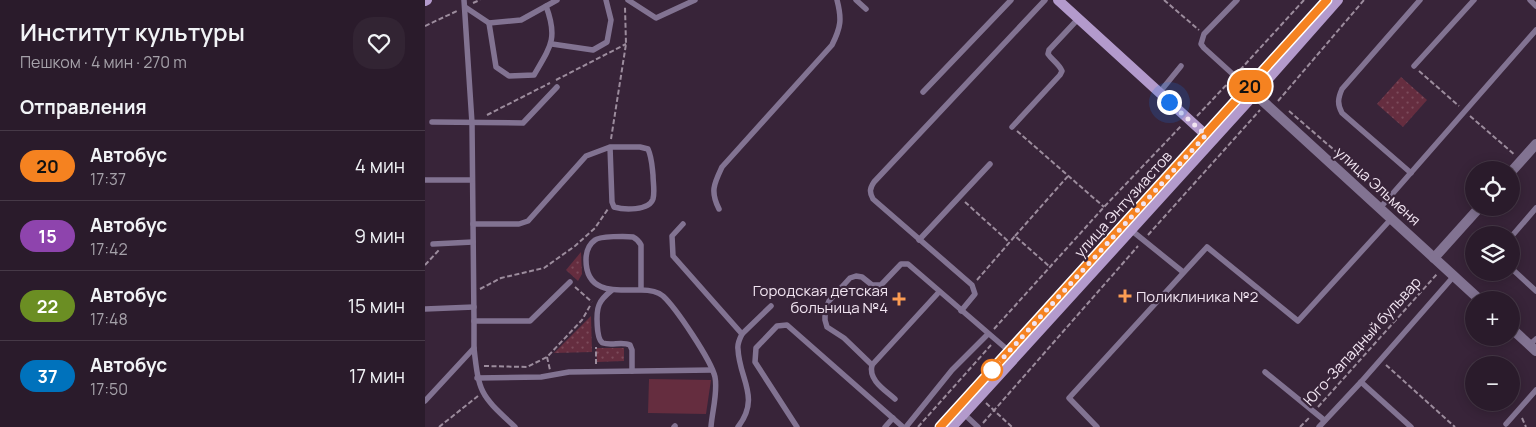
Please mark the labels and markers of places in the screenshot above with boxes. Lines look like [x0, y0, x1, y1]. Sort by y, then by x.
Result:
place label: Городская детская больница №4 [753, 280, 888, 318]
place label: Поликлиника №2 [1136, 286, 1258, 307]
marker: Поликлиника №2 [1118, 289, 1132, 303]
marker: Городская детская больница №4 [892, 292, 906, 306]
unlabelled marker [981, 359, 1003, 381]

